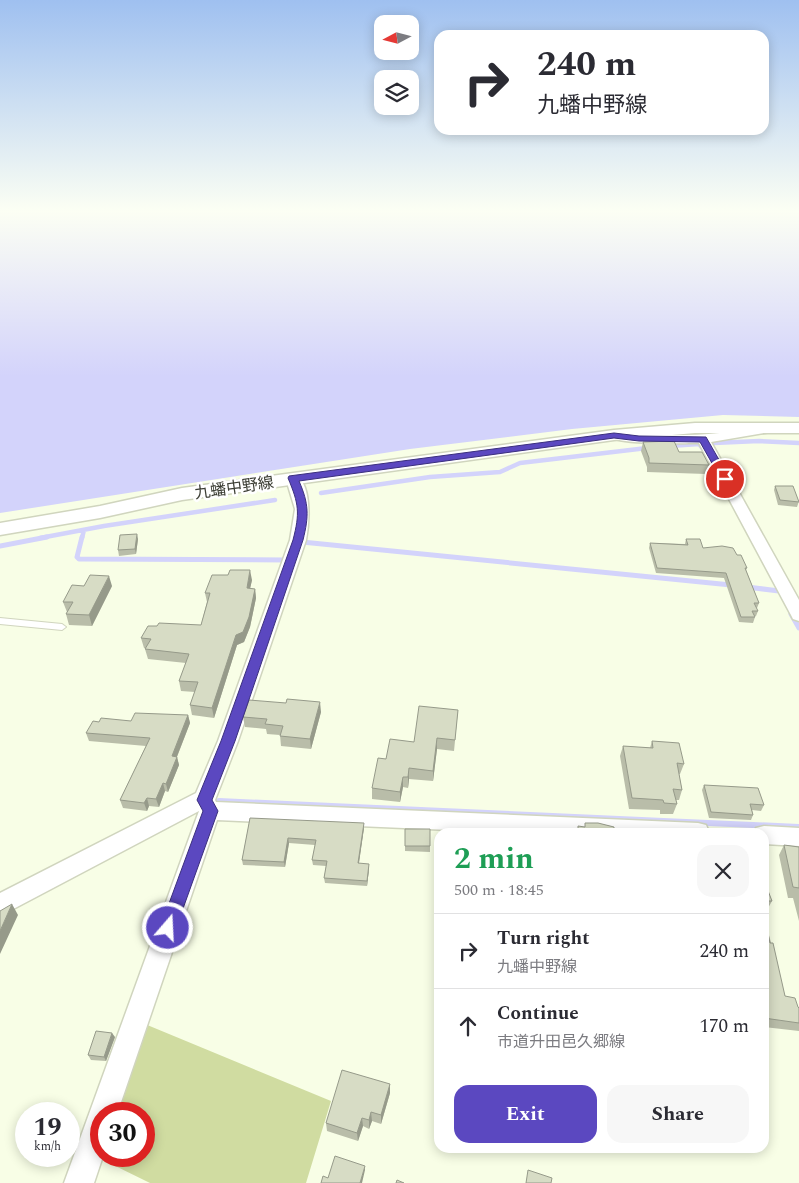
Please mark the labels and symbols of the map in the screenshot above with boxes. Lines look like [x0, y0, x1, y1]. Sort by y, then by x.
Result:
north arrow [374, 15, 419, 60]
pin [704, 458, 746, 500]
street label: 九蟠中野線 [193, 471, 275, 505]
position arrow [141, 901, 193, 953]
speed limit sign: 30 [90, 1102, 155, 1167]

